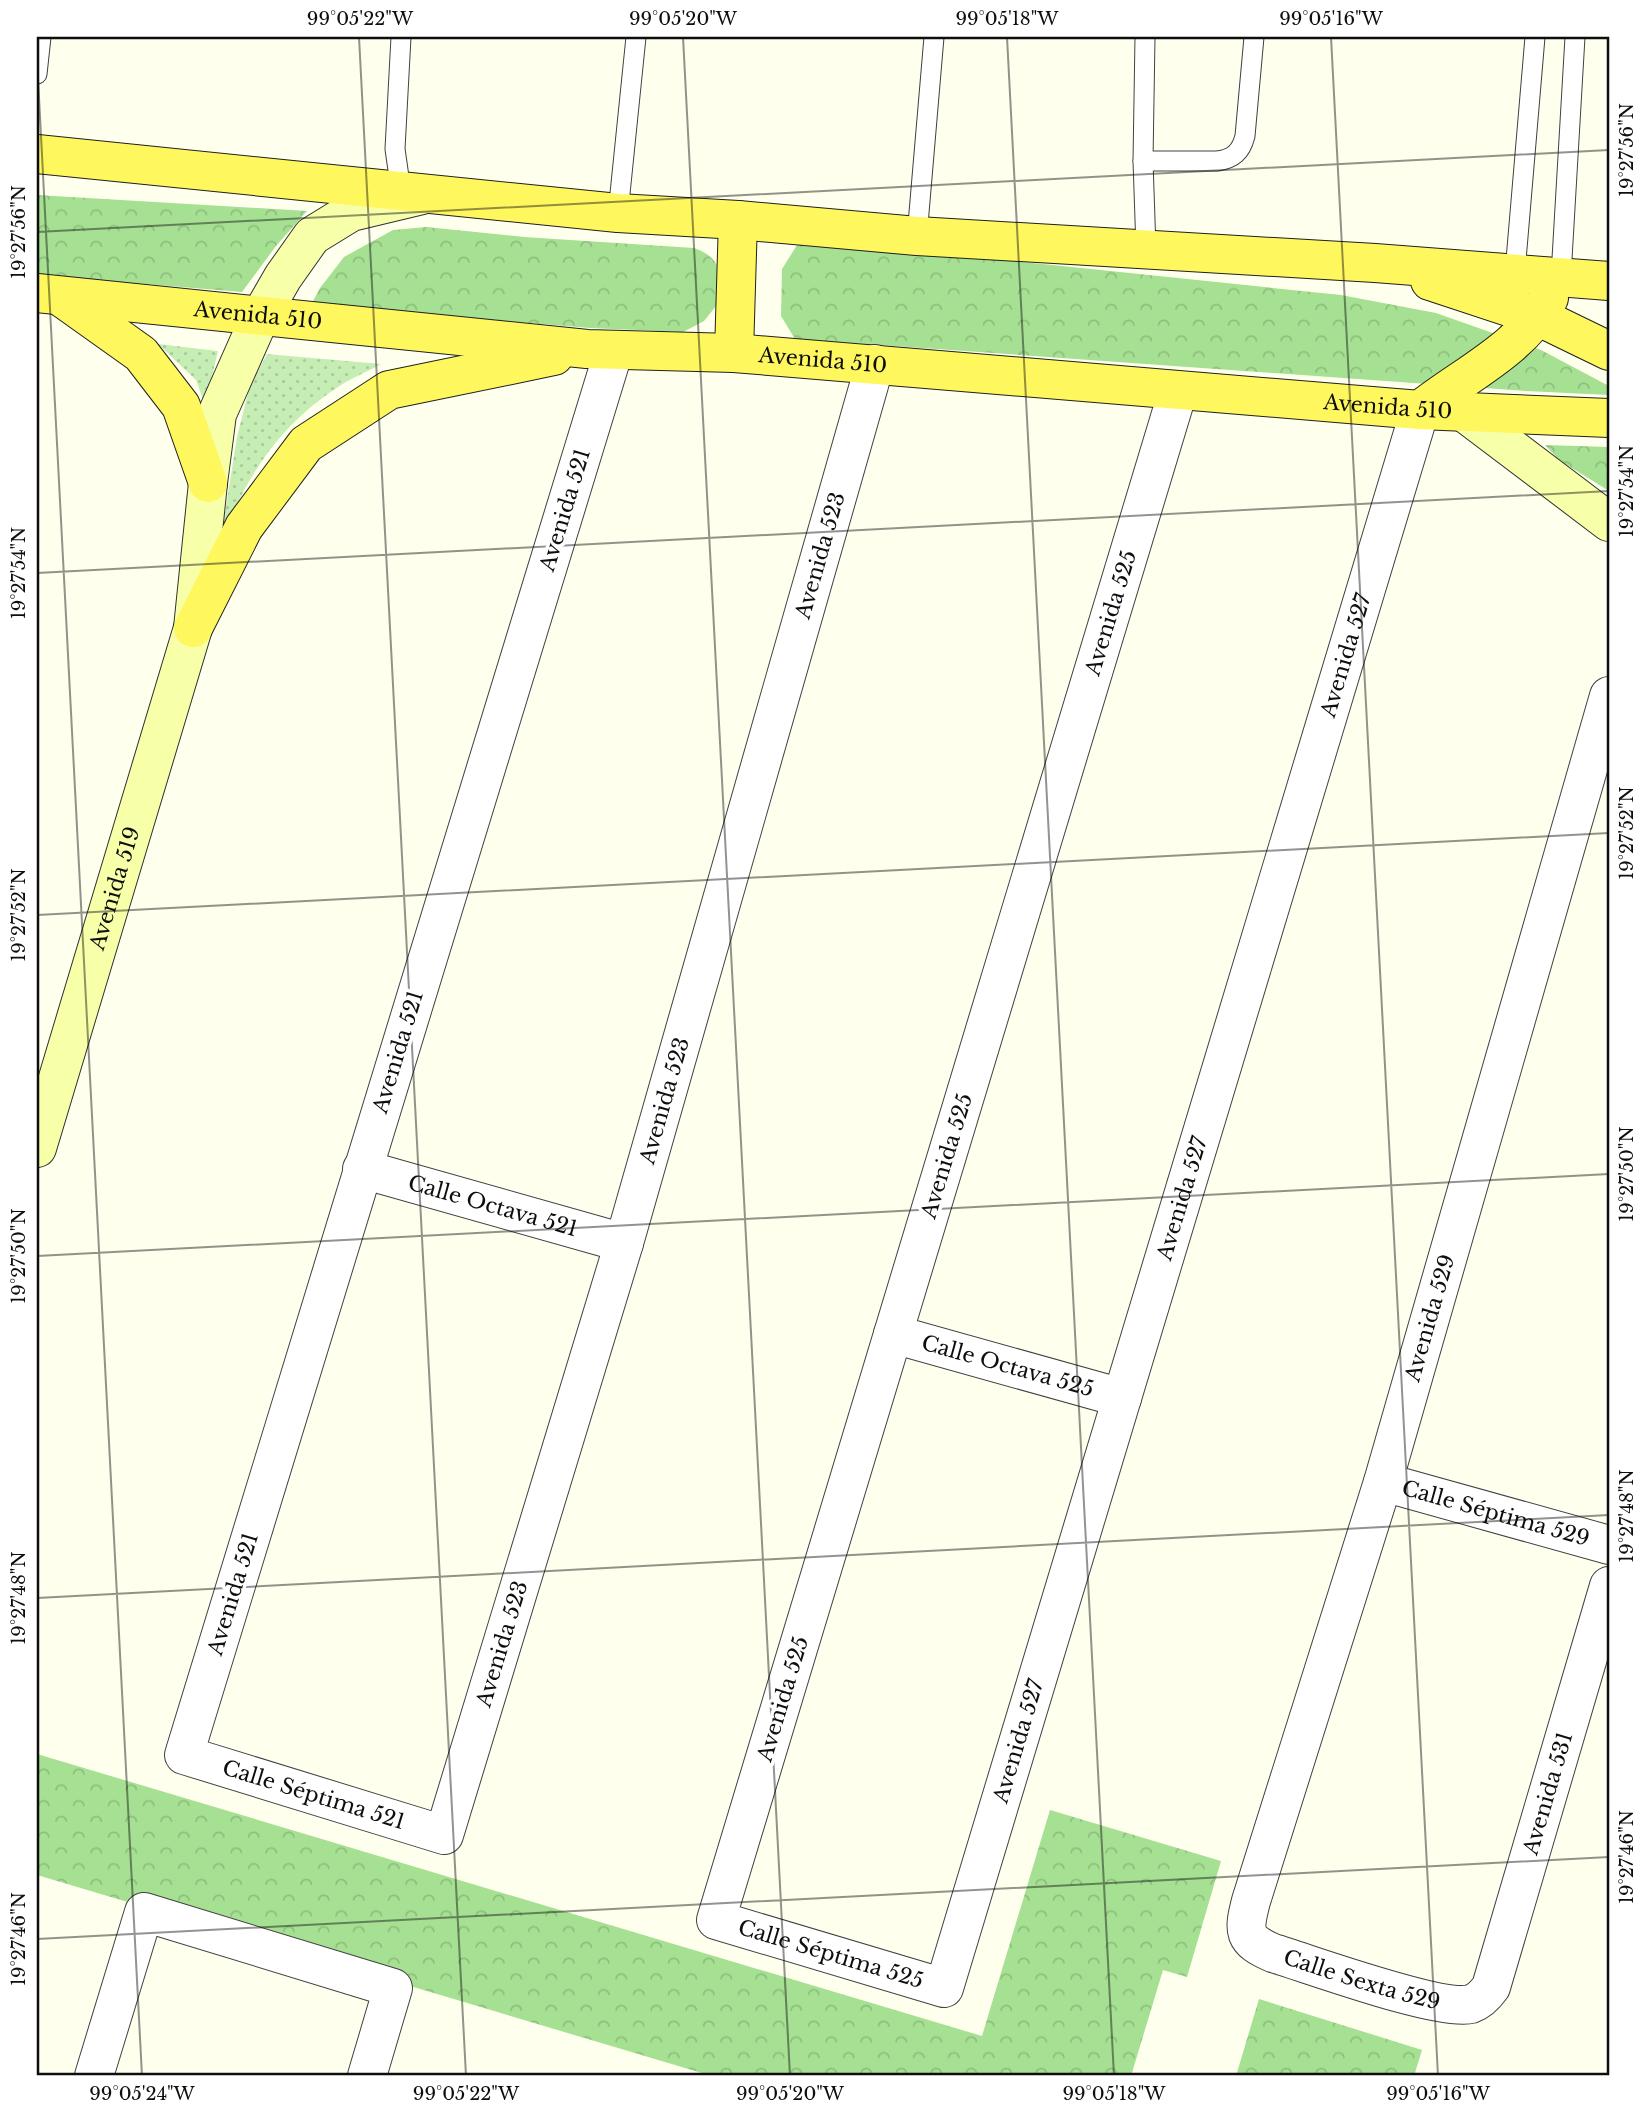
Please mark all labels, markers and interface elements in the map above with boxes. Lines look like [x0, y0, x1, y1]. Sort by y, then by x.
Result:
text: 99°05'22"W [307, 8, 414, 30]
text: 99°05'20"W [629, 8, 738, 30]
text: 99°05'18"W [955, 8, 1059, 30]
text: 99°05'16"W [1279, 8, 1384, 30]
text: 19°27'56"N [1616, 103, 1638, 197]
text: 19°27'56"N [8, 185, 30, 279]
street label: Avenida 510 [191, 296, 323, 335]
street label: Avenida 510 [756, 342, 888, 379]
street label: Avenida 510 [1321, 389, 1453, 424]
text: 19°27'54"N [1616, 445, 1638, 537]
street label: Avenida 521 [534, 446, 596, 575]
street label: Avenida 523 [790, 489, 851, 623]
text: 19°27'54"N [8, 527, 30, 619]
street label: Avenida 525 [1079, 547, 1142, 680]
street label: Avenida 527 [1315, 590, 1377, 722]
text: 19°27'52"N [1616, 786, 1638, 880]
street label: Avenida 519 [84, 824, 146, 954]
text: 19°27'52"N [8, 868, 30, 962]
street label: Avenida 521 [367, 988, 429, 1117]
street label: Avenida 523 [634, 1034, 695, 1168]
street label: Avenida 525 [915, 1090, 978, 1223]
text: 19°27'50"N [1616, 1126, 1638, 1222]
street label: Avenida 527 [1151, 1133, 1213, 1264]
street label: Calle Octava 521 [405, 1170, 581, 1242]
text: 19°27'50"N [8, 1208, 30, 1304]
street label: Avenida 529 [1399, 1251, 1461, 1386]
street label: Calle Octava 525 [919, 1330, 1097, 1402]
text: 19°27'48"N [1616, 1469, 1638, 1563]
street label: Calle Séptima 529 [1399, 1475, 1592, 1552]
street label: Avenida 521 [202, 1530, 264, 1659]
text: 19°27'48"N [8, 1551, 30, 1645]
street label: Avenida 523 [470, 1578, 533, 1711]
street label: Avenida 525 [751, 1633, 814, 1766]
street label: Avenida 527 [987, 1676, 1050, 1807]
street label: Avenida 531 [1517, 1729, 1578, 1859]
street label: Calle Séptima 521 [219, 1755, 408, 1835]
text: 19°27'46"N [1616, 1810, 1638, 1904]
text: 19°27'46"N [8, 1892, 30, 1986]
street label: Calle Séptima 525 [735, 1914, 926, 1994]
street label: Calle Sexta 529 [1280, 1944, 1442, 2015]
text: 99°05'24"W [89, 2083, 196, 2105]
text: 99°05'22"W [413, 2083, 520, 2105]
text: 99°05'20"W [736, 2083, 845, 2105]
text: 99°05'18"W [1062, 2083, 1166, 2105]
text: 99°05'16"W [1386, 2083, 1491, 2105]

